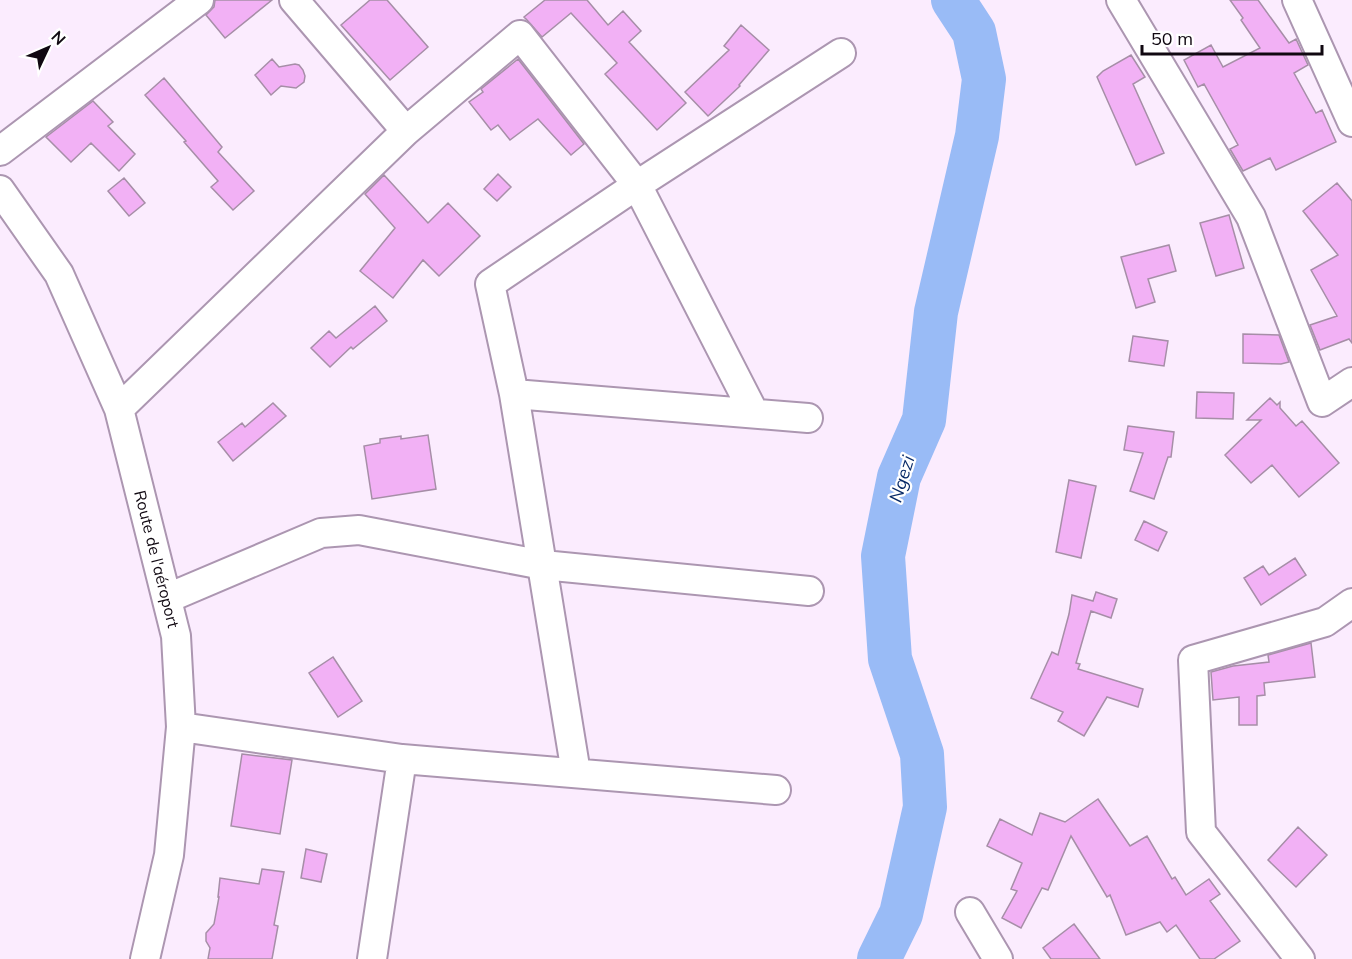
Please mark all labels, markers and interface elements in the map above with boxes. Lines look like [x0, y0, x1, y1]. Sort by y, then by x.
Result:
north arrow [18, 18, 78, 78]
scale bar [1142, 18, 1322, 56]
text: N [47, 26, 70, 49]
text: 50 m [1151, 27, 1193, 50]
water label: Ngezi [884, 452, 920, 505]
street label: Route de l'aéroport [130, 488, 184, 630]

